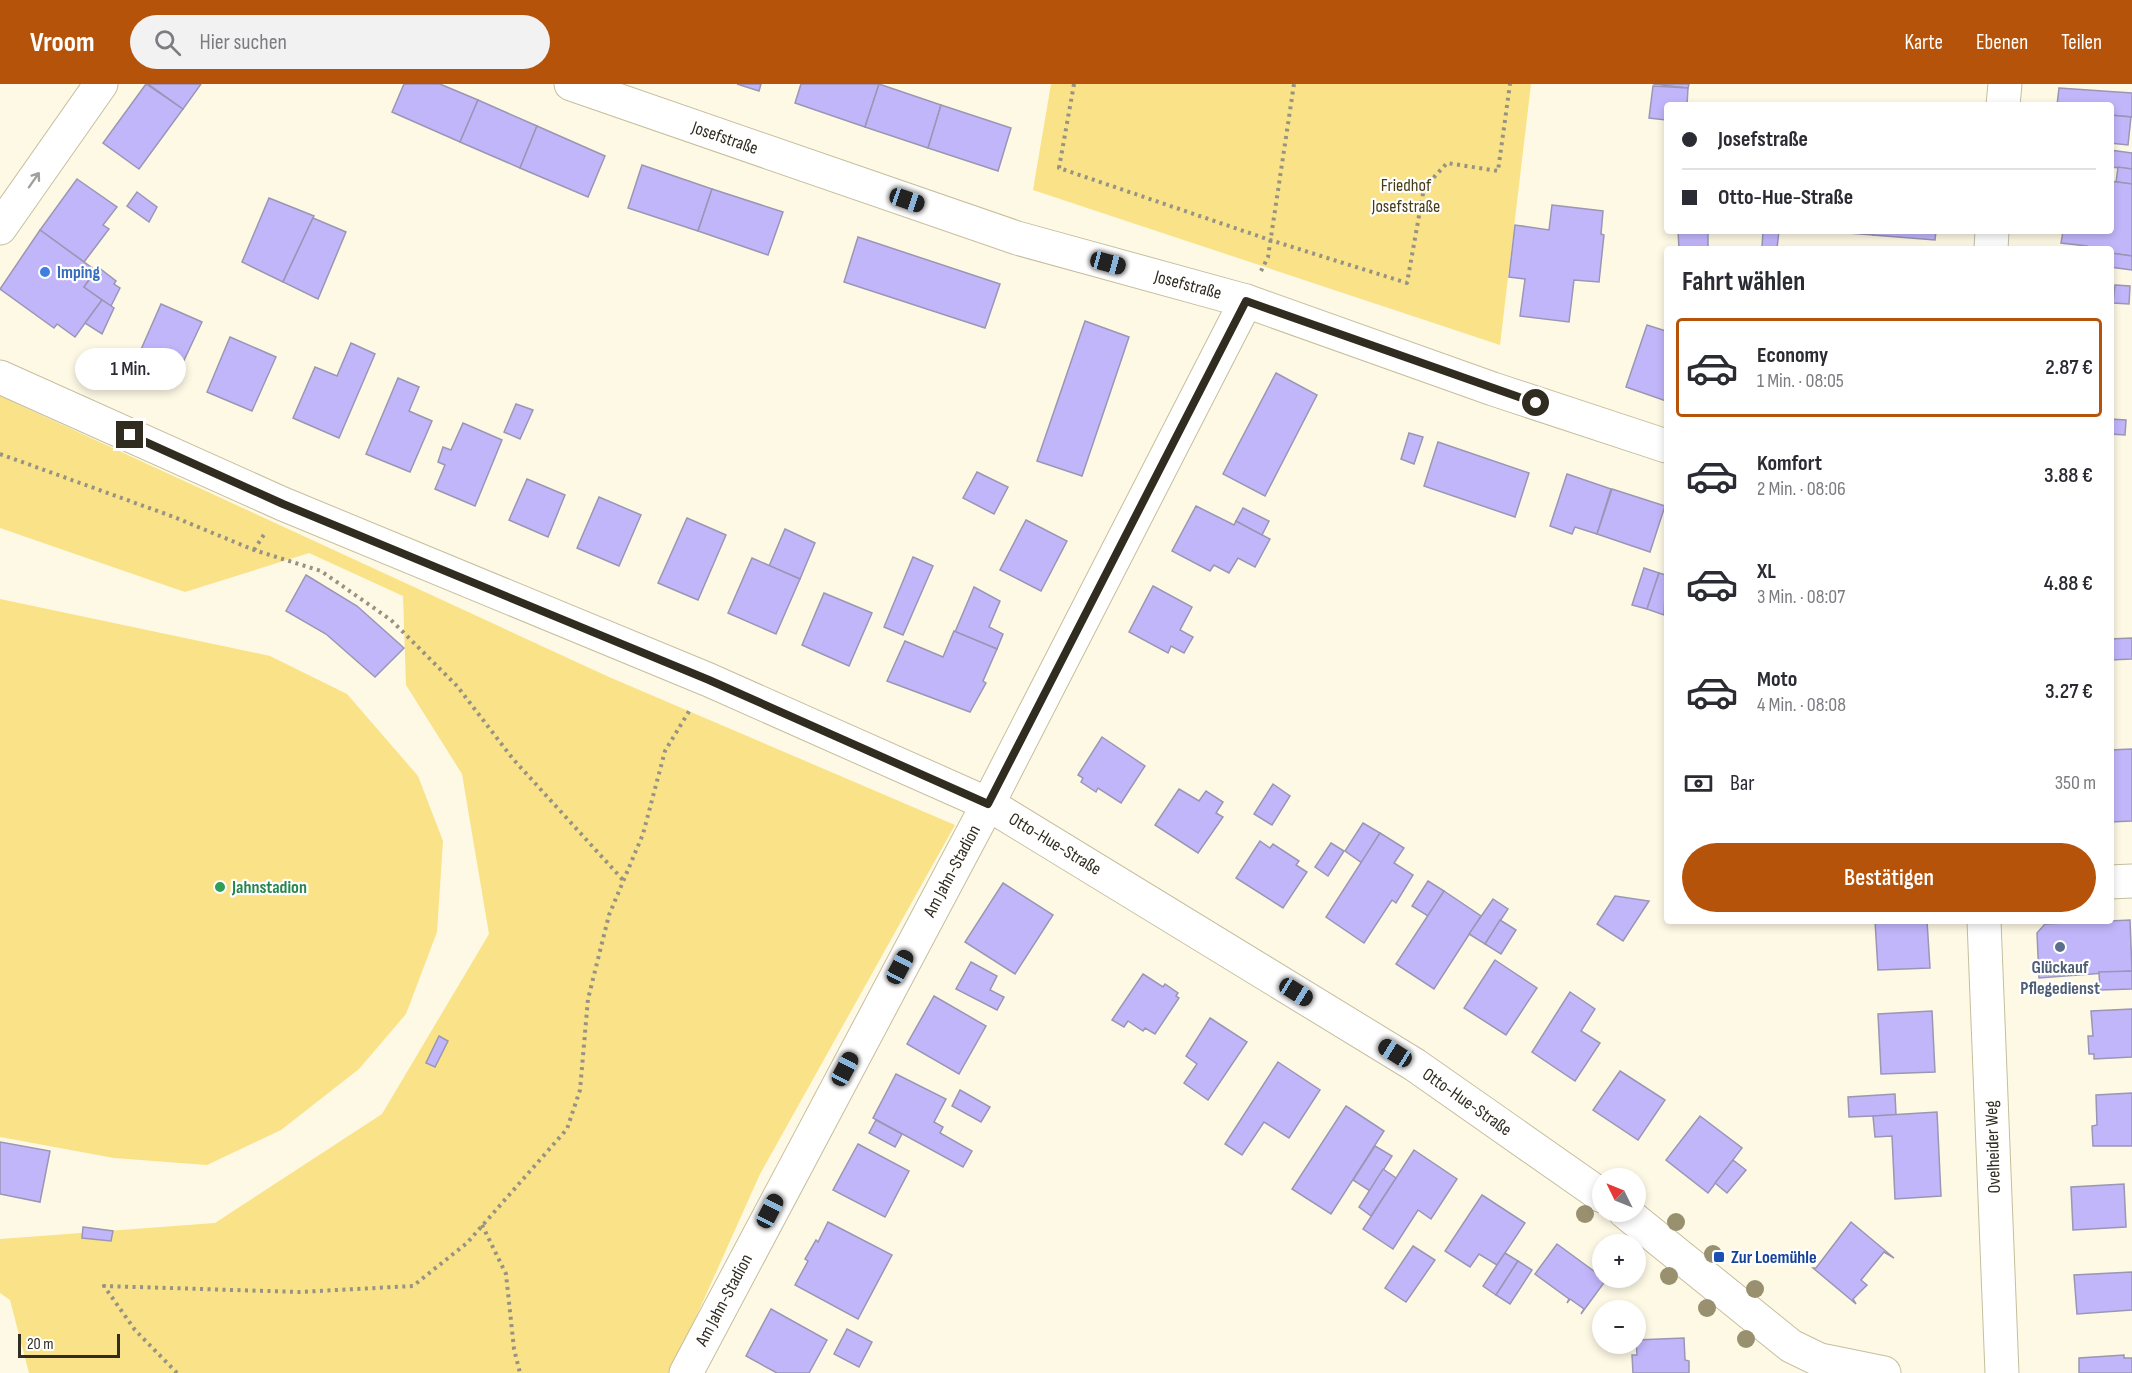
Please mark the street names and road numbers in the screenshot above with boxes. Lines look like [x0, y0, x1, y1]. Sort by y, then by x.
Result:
street label: Josefstraße [688, 117, 761, 159]
street label: Josefstraße [1151, 266, 1224, 304]
street label: Otto-Hue-Straße [1005, 808, 1105, 880]
street label: Am Jahn-Stadion [919, 821, 985, 921]
street label: Otto-Hue-Straße [1418, 1064, 1516, 1140]
street label: Ovelheider Weg [1981, 1100, 2005, 1194]
street label: Am Jahn-Stadion [691, 1250, 757, 1350]

